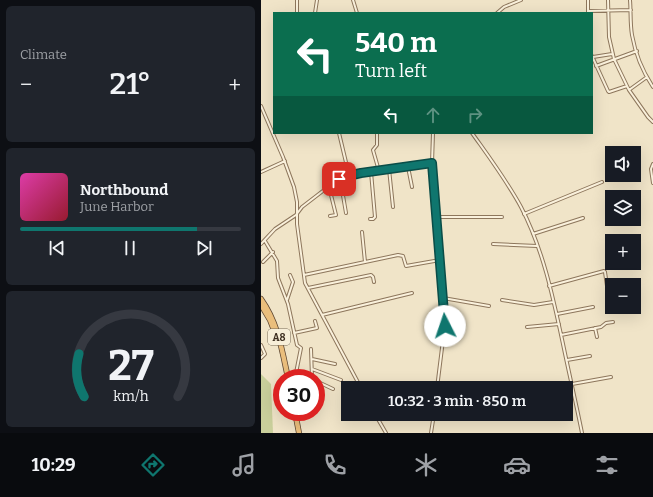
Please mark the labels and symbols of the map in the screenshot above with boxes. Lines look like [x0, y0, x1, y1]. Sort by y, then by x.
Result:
pin [322, 162, 356, 196]
position arrow [424, 305, 466, 347]
road number: A8 [268, 329, 290, 345]
speed limit sign: 30 [273, 369, 325, 421]

